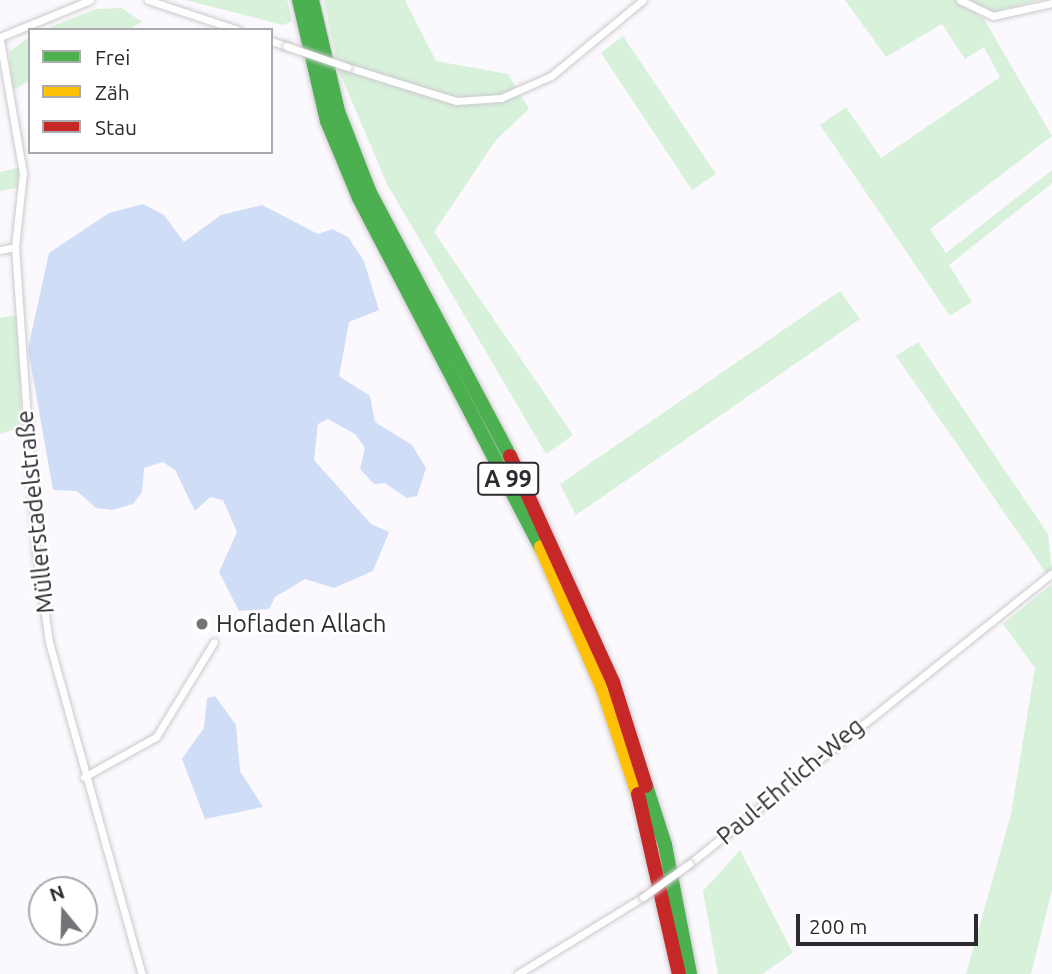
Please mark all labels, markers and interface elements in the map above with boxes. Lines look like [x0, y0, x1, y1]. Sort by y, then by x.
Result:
legend [28, 28, 273, 154]
text: Frei [95, 45, 130, 69]
text: Zäh [95, 80, 130, 104]
text: Stau [95, 115, 137, 139]
street label: Müllerstadelstraße [10, 409, 60, 615]
road number: A 99 [476, 460, 540, 499]
place label: Hofladen Allach [216, 610, 386, 638]
marker: Hofladen Allach [194, 616, 210, 632]
street label: Paul-Ehrlich-Weg [711, 711, 869, 851]
north arrow [28, 876, 98, 946]
text: N [47, 880, 67, 906]
scale bar [800, 900, 982, 944]
text: 200 m [809, 914, 867, 938]

